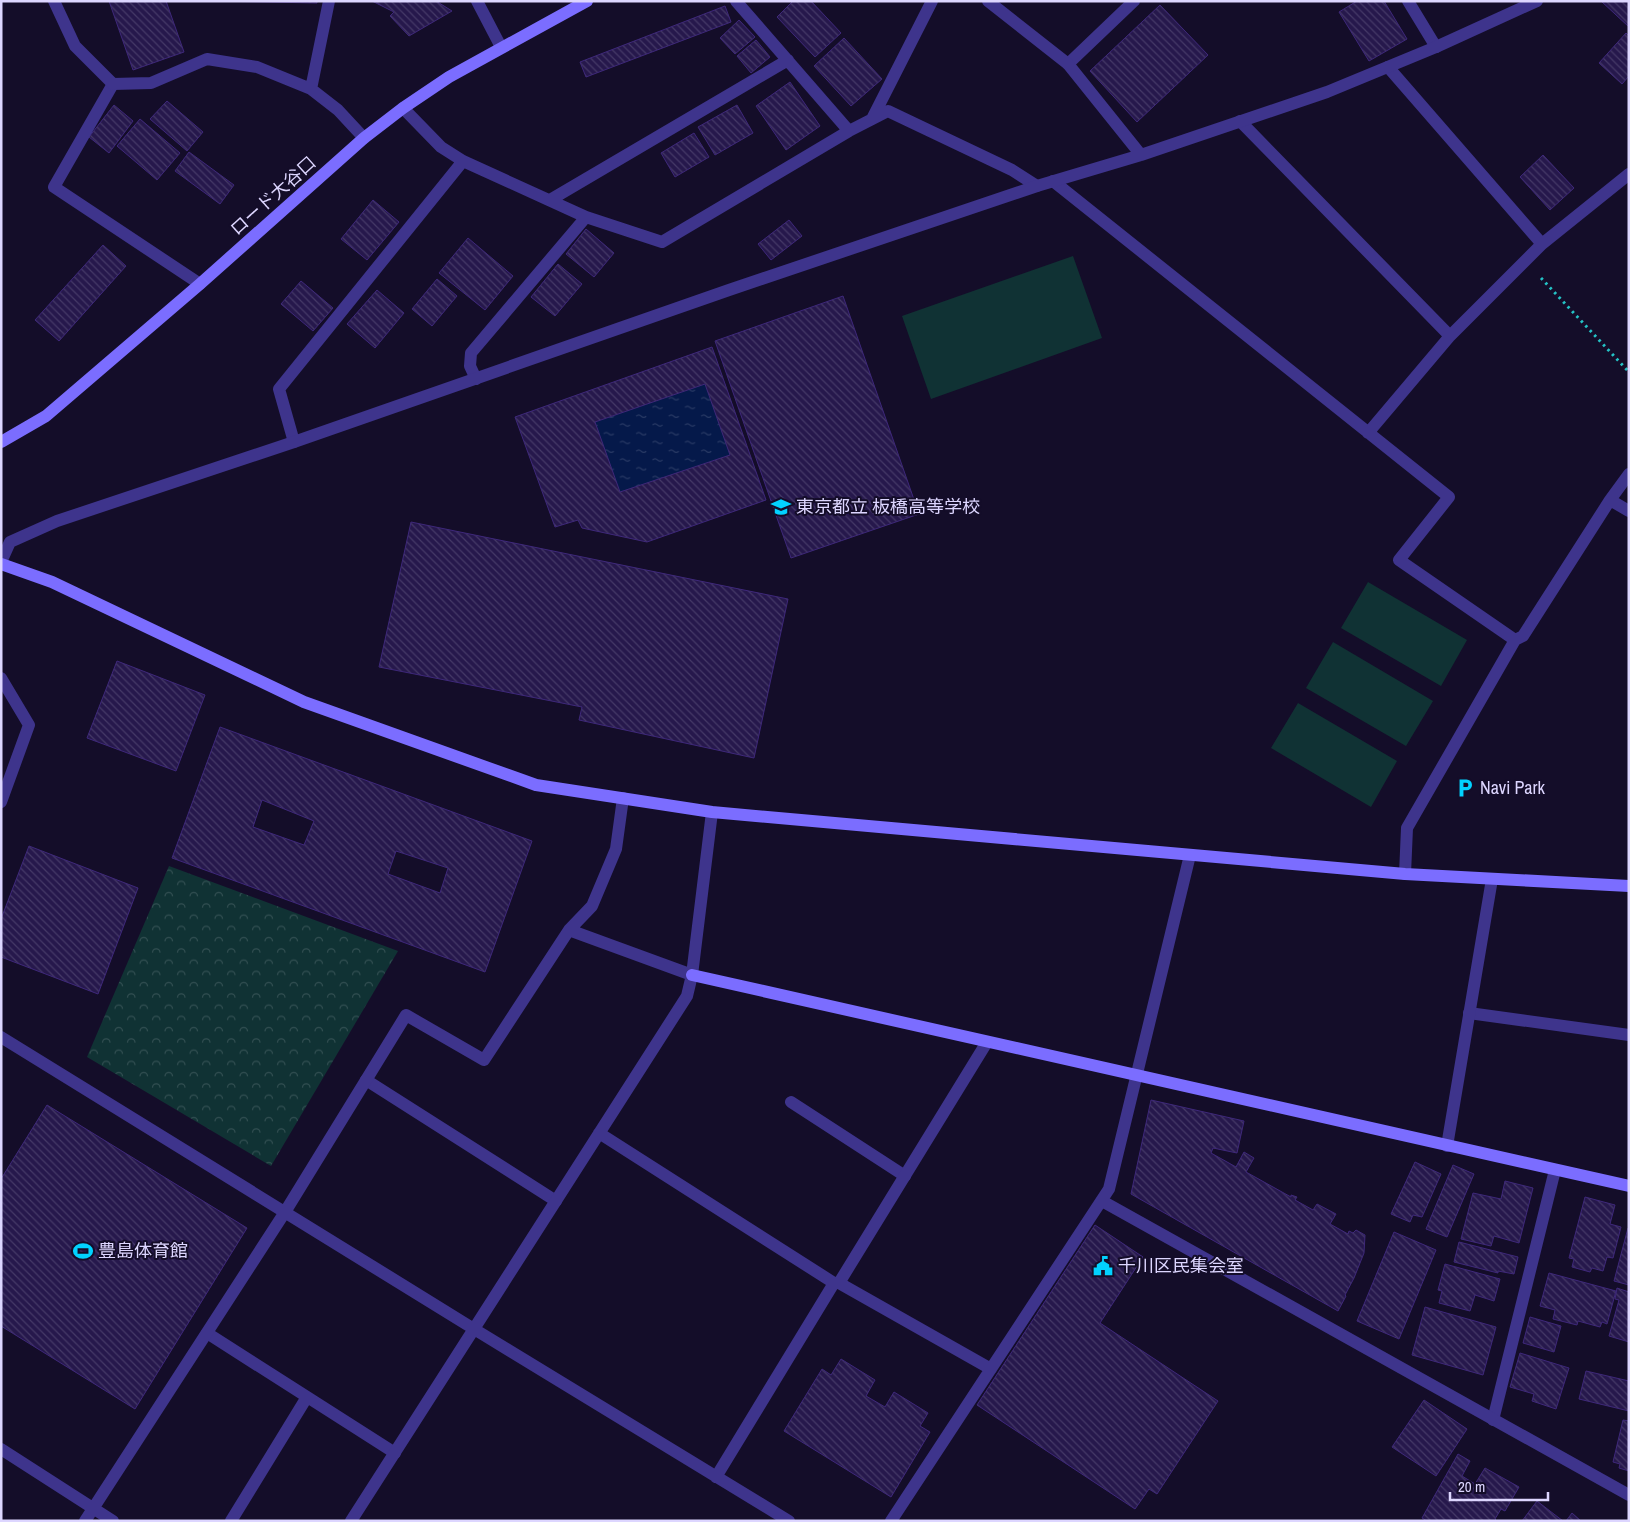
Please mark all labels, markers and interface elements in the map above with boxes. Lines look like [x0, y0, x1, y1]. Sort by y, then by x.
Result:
street label: ロード大谷口 [224, 150, 321, 241]
place label: 東京都立 板橋高等学校 [796, 494, 980, 519]
school or university icon: 東京都立 板橋高等学校 [770, 496, 792, 518]
place label: Navi Park [1480, 775, 1545, 800]
parking icon: Navi Park [1454, 777, 1476, 799]
place label: 豊島体育館 [98, 1238, 188, 1263]
sports icon: 豊島体育館 [72, 1240, 94, 1262]
place label: 千川区民集会室 [1118, 1253, 1244, 1278]
public building icon: 千川区民集会室 [1092, 1255, 1114, 1277]
scale bar [1450, 1470, 1548, 1502]
text: 20 m [1458, 1476, 1485, 1497]

